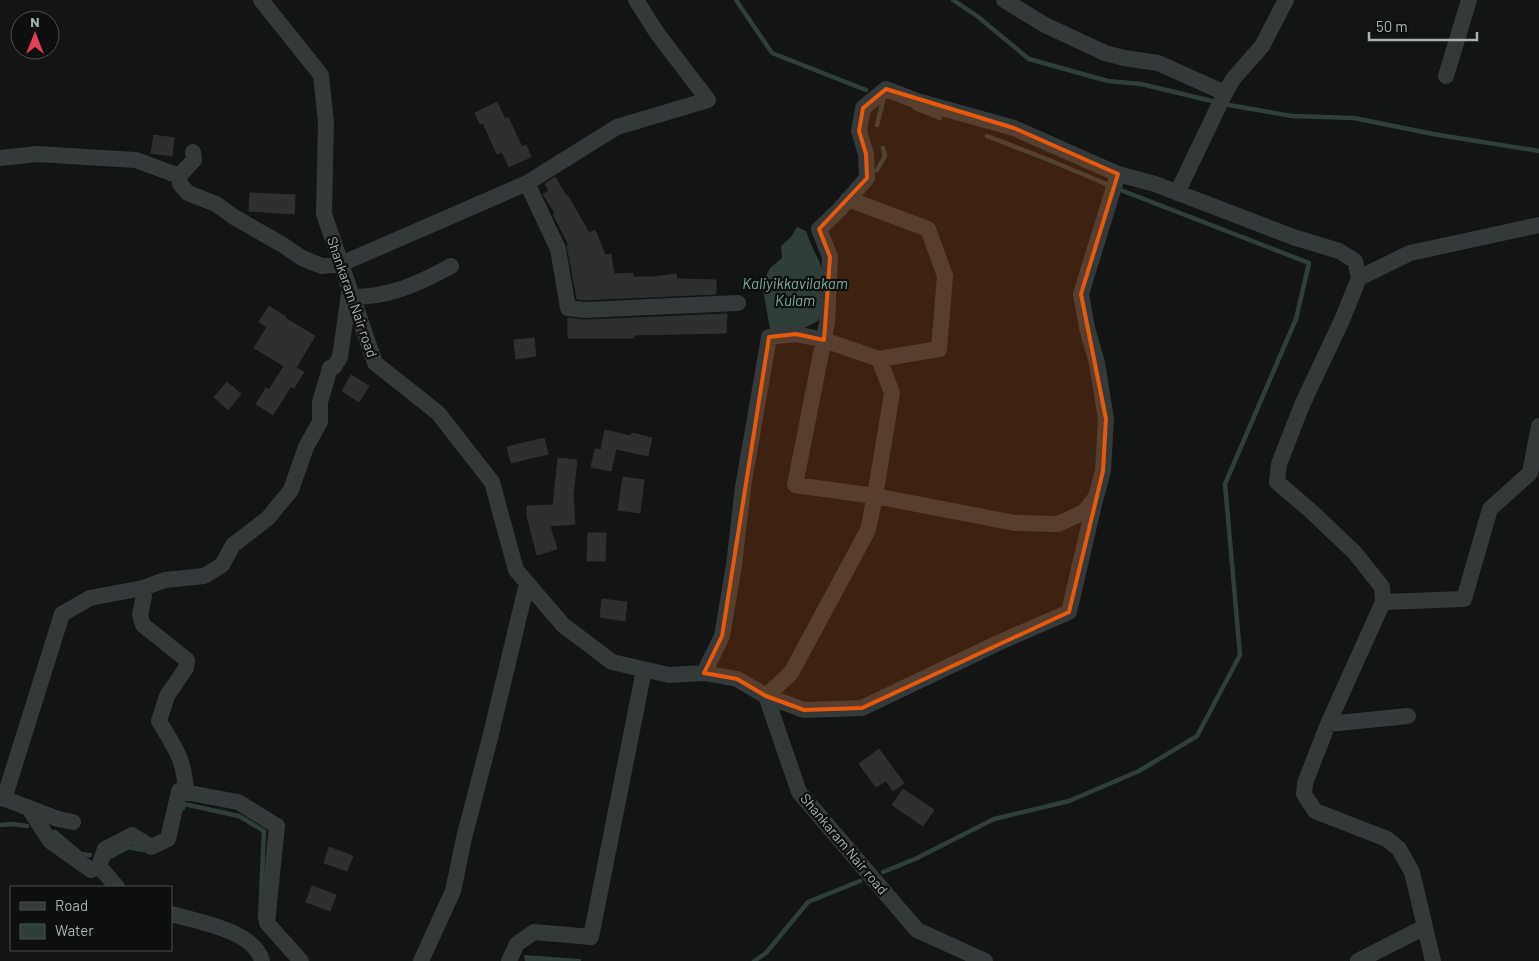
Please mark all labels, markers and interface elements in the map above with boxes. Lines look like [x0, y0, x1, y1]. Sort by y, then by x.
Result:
north arrow [10, 10, 60, 60]
scale bar [1369, 10, 1476, 42]
text: N [30, 13, 40, 30]
text: 50 m [1376, 17, 1408, 35]
street label: Shankaram Nair road [324, 234, 381, 359]
water label: Kaliyikkavilakam Kulam [742, 274, 848, 309]
street label: Shankaram Nair road [797, 790, 892, 898]
legend [10, 886, 172, 951]
text: Road [55, 896, 88, 914]
text: Water [55, 921, 94, 939]

